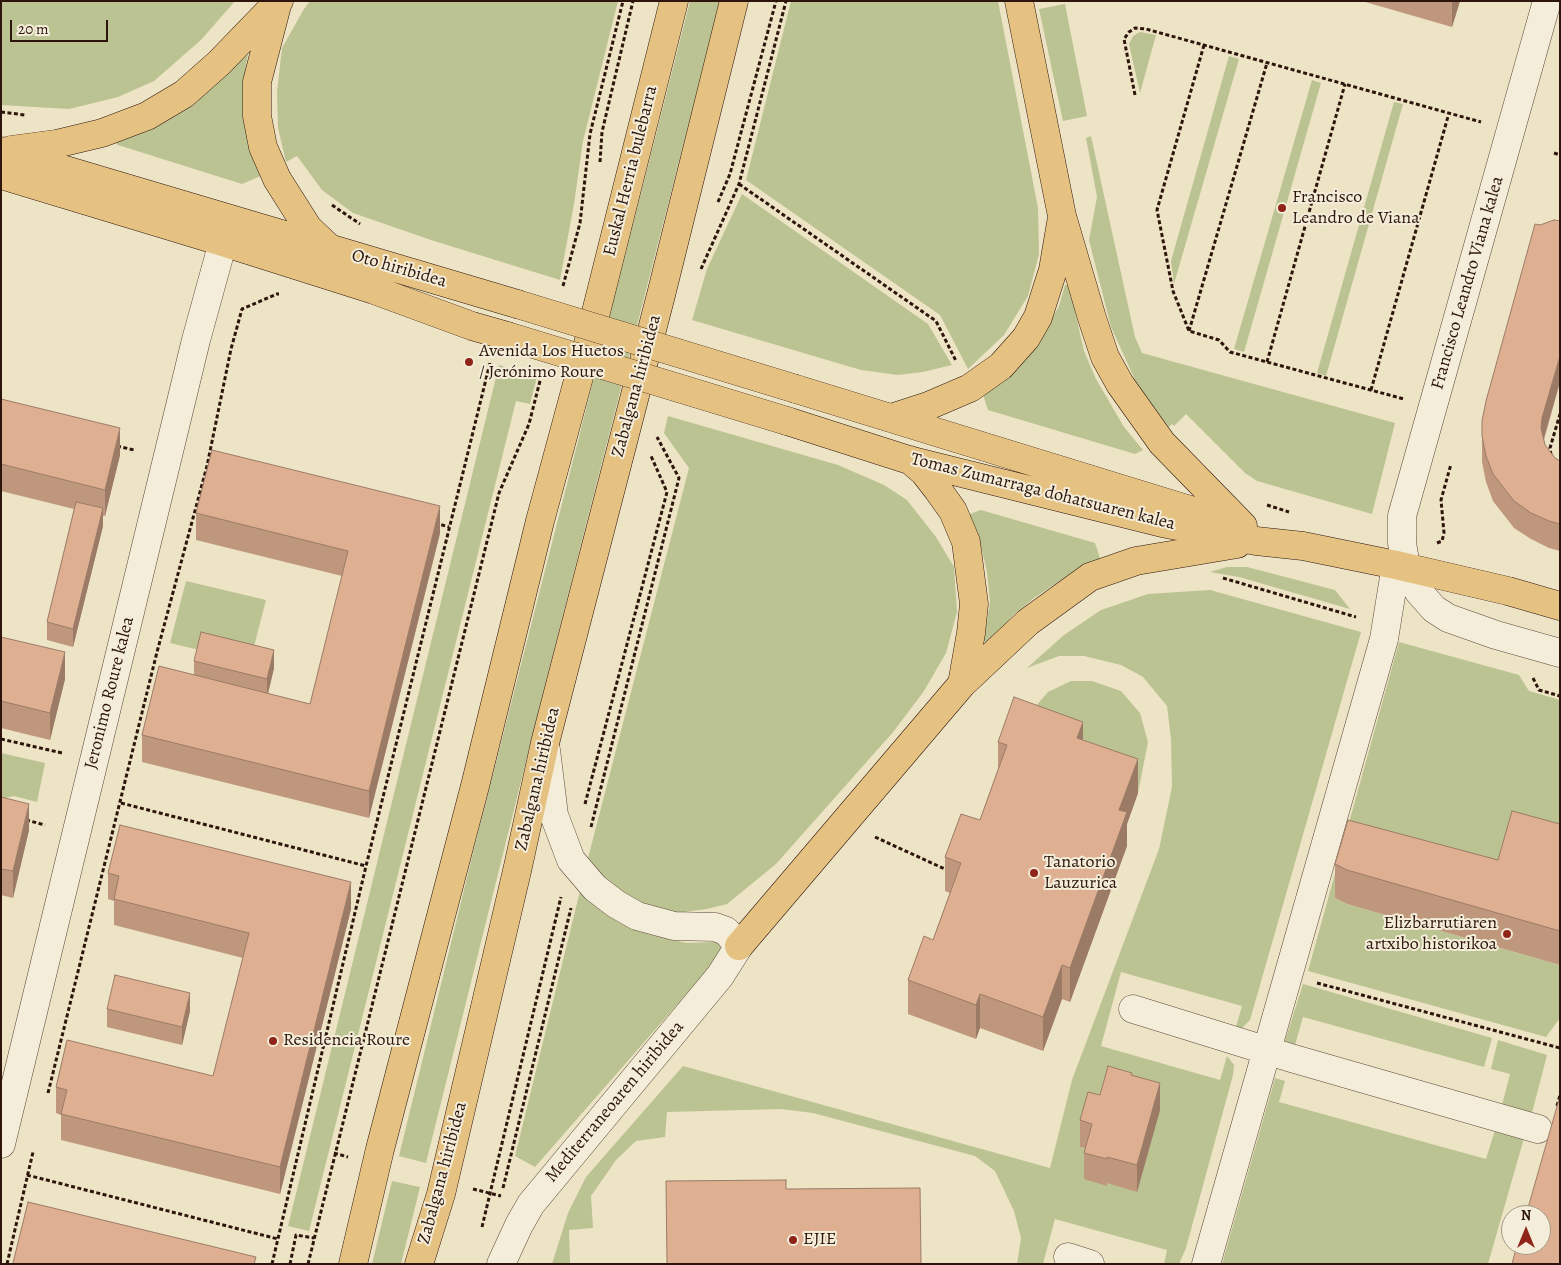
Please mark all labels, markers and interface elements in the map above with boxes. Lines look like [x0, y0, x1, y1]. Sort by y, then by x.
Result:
scale bar [12, 10, 110, 42]
text: 20 m [18, 19, 49, 39]
street label: Euskal Herria bulebarra [599, 83, 663, 259]
street label: Francisco Leandro Viana kalea [1427, 174, 1509, 392]
place label: Francisco Leandro de Viana [1292, 187, 1420, 230]
marker: Francisco Leandro de Viana [1276, 202, 1288, 214]
street label: Oto hiribidea [349, 245, 449, 293]
street label: Zabalgana hiribidea [608, 312, 666, 460]
place label: Avenida Los Huetos / Jerónimo Roure [479, 341, 624, 384]
marker: Avenida Los Huetos / Jerónimo Roure [463, 356, 475, 368]
street label: Tomas Zumarraga dohatsuaren kalea [909, 449, 1177, 535]
street label: Jeronimo Roure kalea [81, 614, 139, 772]
street label: Zabalgana hiribidea [511, 705, 565, 853]
place label: Tanatorio Lauzurica [1044, 852, 1117, 894]
marker: Tanatorio Lauzurica [1028, 867, 1040, 879]
place label: Elizbarrutiaren artxibo historikoa [1366, 913, 1497, 956]
marker: Elizbarrutiaren artxibo historikoa [1501, 928, 1513, 940]
street label: Mediterraneoaren hiribidea [541, 1017, 689, 1187]
place label: Residencia Roure [283, 1030, 410, 1052]
marker: Residencia Roure [267, 1035, 279, 1047]
street label: Zabalgana hiribidea [414, 1099, 472, 1247]
north arrow [1501, 1205, 1551, 1255]
text: N [1521, 1206, 1531, 1225]
place label: EJIE [803, 1229, 836, 1251]
marker: EJIE [787, 1234, 799, 1246]

